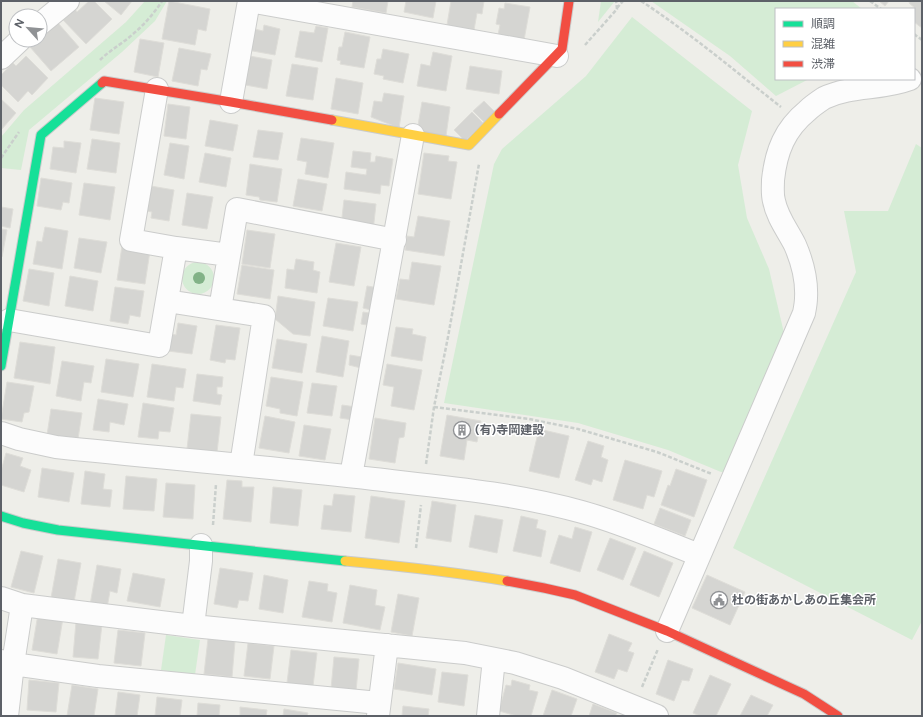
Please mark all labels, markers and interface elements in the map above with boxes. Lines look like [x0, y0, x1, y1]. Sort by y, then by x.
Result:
north arrow [8, 8, 48, 48]
legend [775, 8, 915, 80]
text: N [12, 17, 27, 30]
text: 順調 [811, 17, 835, 31]
text: 混雑 [811, 37, 835, 51]
text: 渋滞 [811, 57, 835, 71]
building icon: (有)寺岡建設 [452, 420, 472, 440]
place label: (有)寺岡建設 [475, 423, 544, 437]
public building icon: 杜の街あかしあの丘集会所 [709, 590, 729, 610]
place label: 杜の街あかしあの丘集会所 [732, 593, 876, 607]

